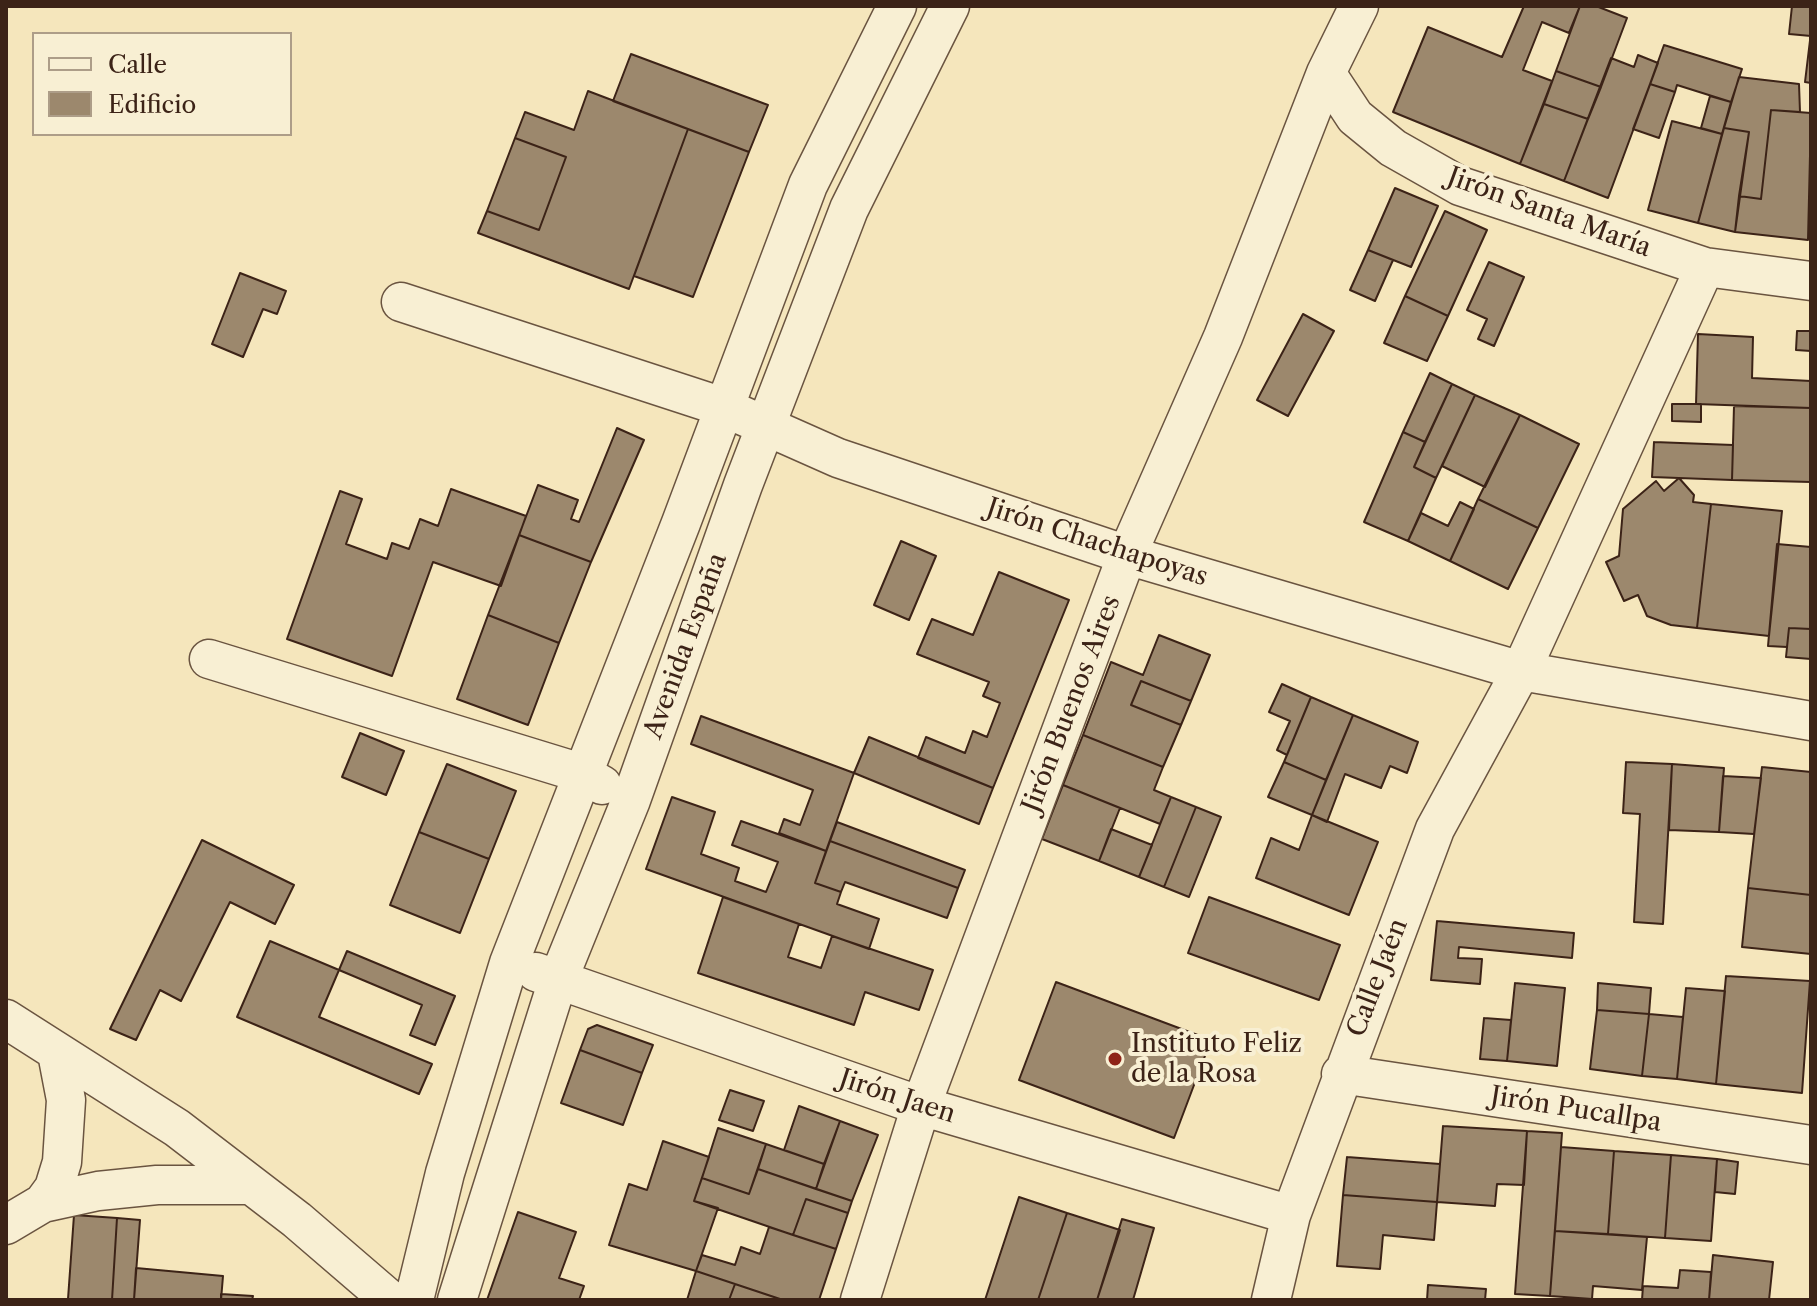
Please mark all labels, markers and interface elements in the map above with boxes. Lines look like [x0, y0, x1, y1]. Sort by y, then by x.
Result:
legend [32, 32, 292, 136]
text: Calle [108, 50, 167, 79]
text: Edificio [108, 90, 196, 119]
street label: Jirón Santa María [1443, 162, 1655, 264]
street label: Jirón Chachapoyas [983, 493, 1211, 593]
street label: Avenida España [638, 549, 734, 743]
street label: Jirón Buenos Aires [1016, 591, 1128, 817]
street label: Calle Jaén [1341, 914, 1415, 1042]
place label: Instituto Feliz de la Rosa [1131, 1028, 1302, 1090]
marker: Instituto Feliz de la Rosa [1106, 1050, 1124, 1068]
street label: Jirón Jaen [835, 1064, 959, 1130]
street label: Jirón Pucallpa [1488, 1081, 1664, 1139]

